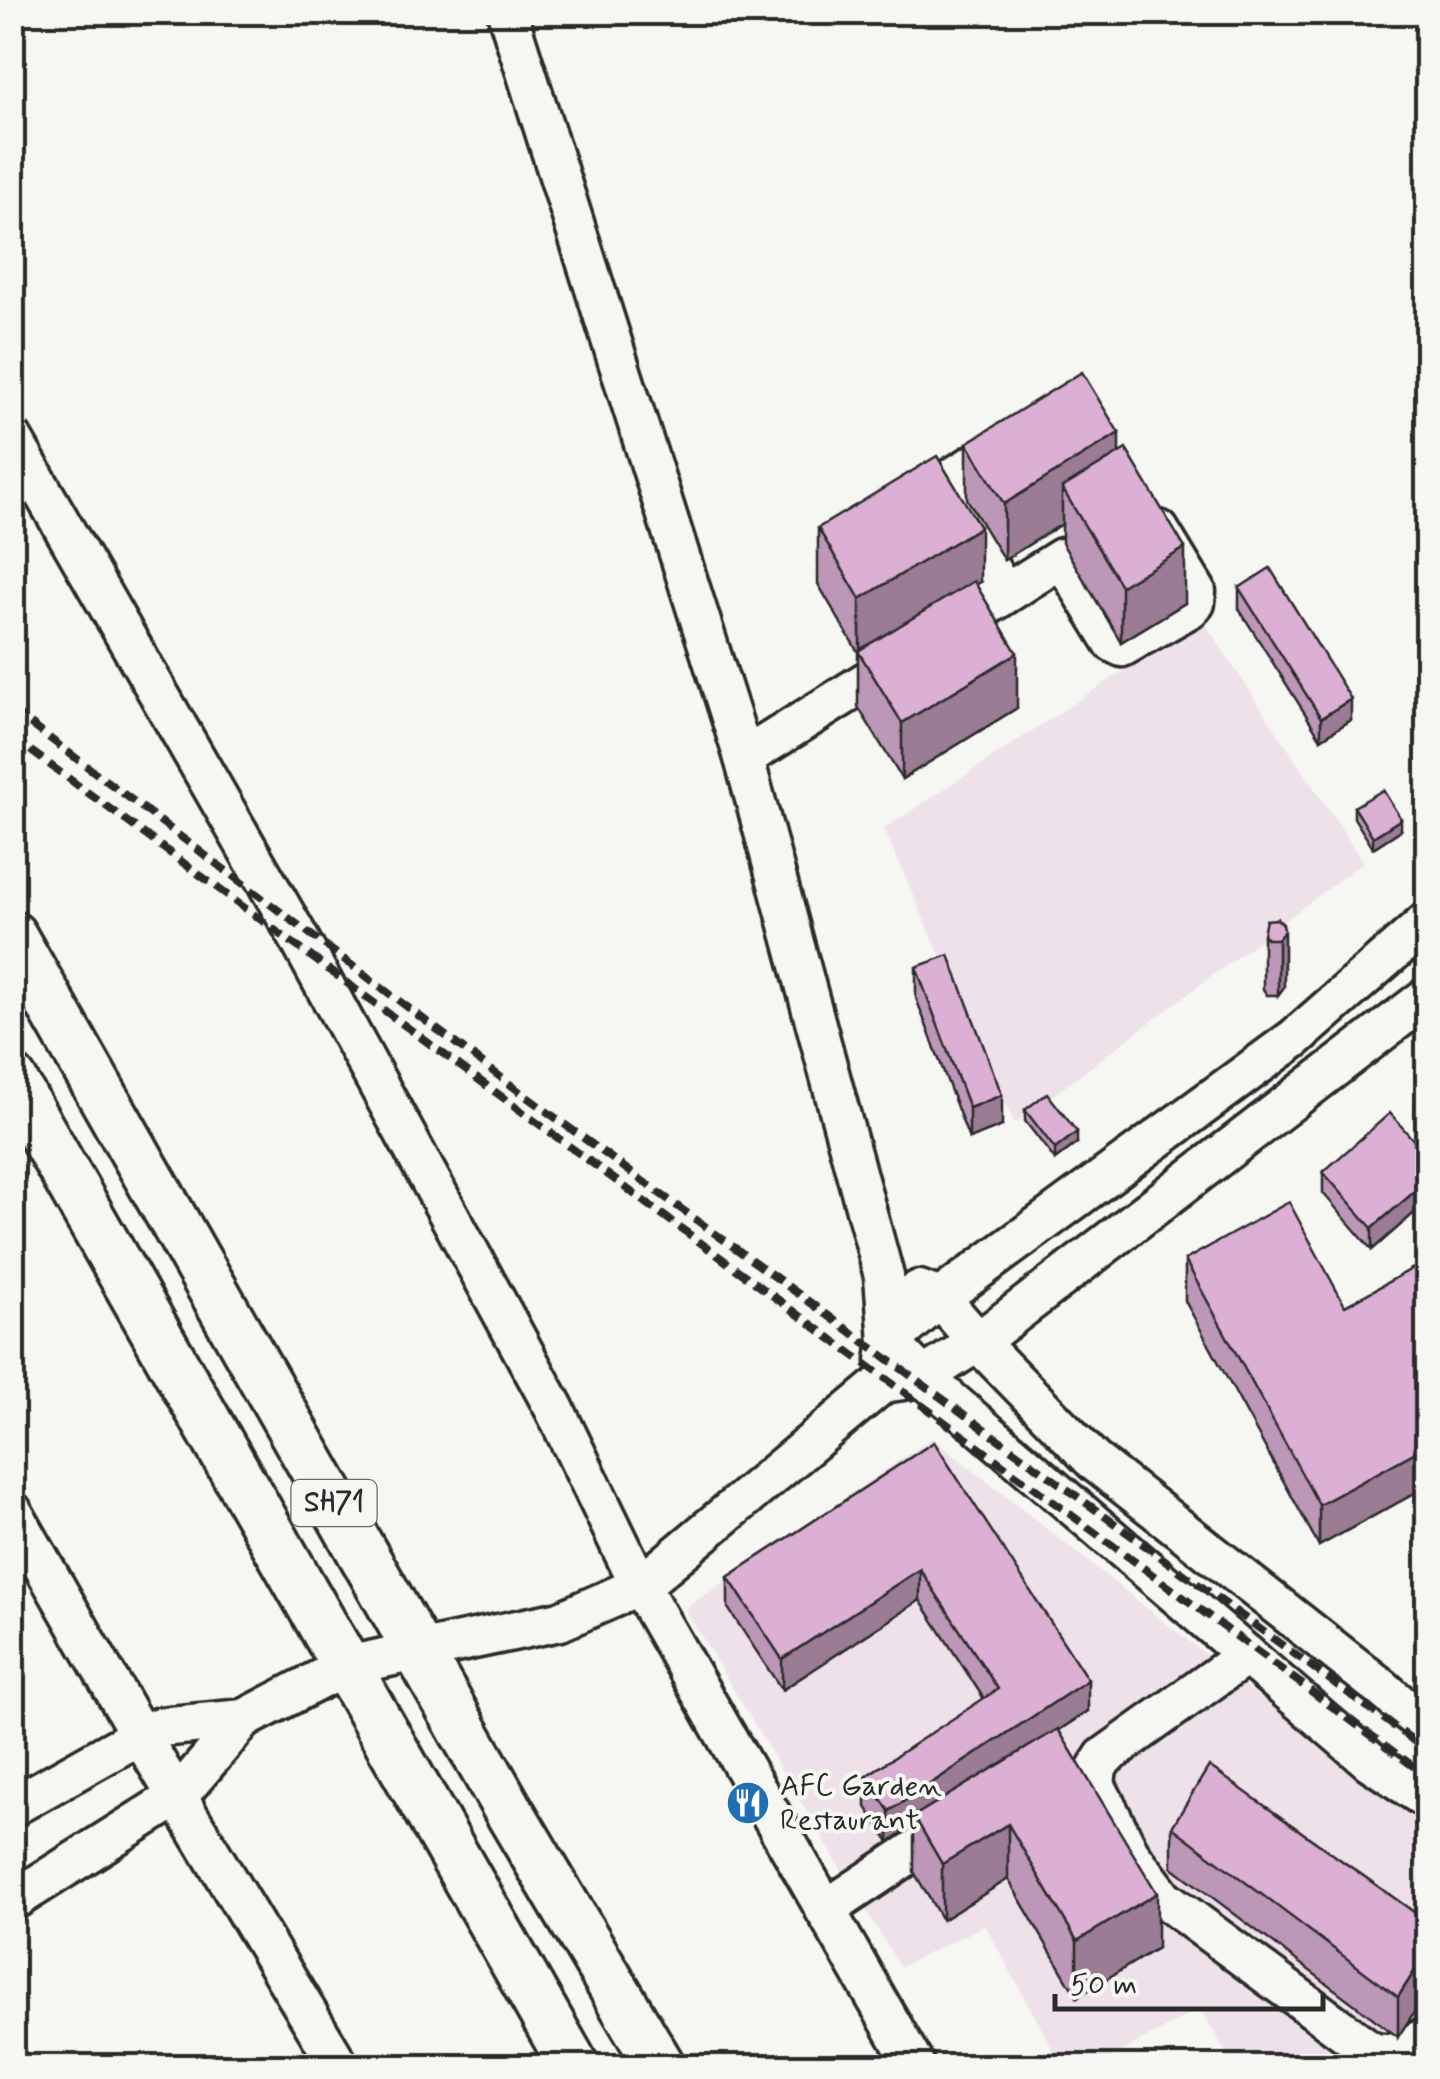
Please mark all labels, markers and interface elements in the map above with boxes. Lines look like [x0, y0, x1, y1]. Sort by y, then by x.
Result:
road number: SH71 [292, 1480, 376, 1526]
place label: AFC Garden Restaurant [780, 1767, 942, 1840]
restaurant icon: AFC Garden Restaurant [725, 1780, 771, 1826]
scale bar [1055, 1949, 1322, 2011]
text: 50 m [1070, 1966, 1137, 2005]

